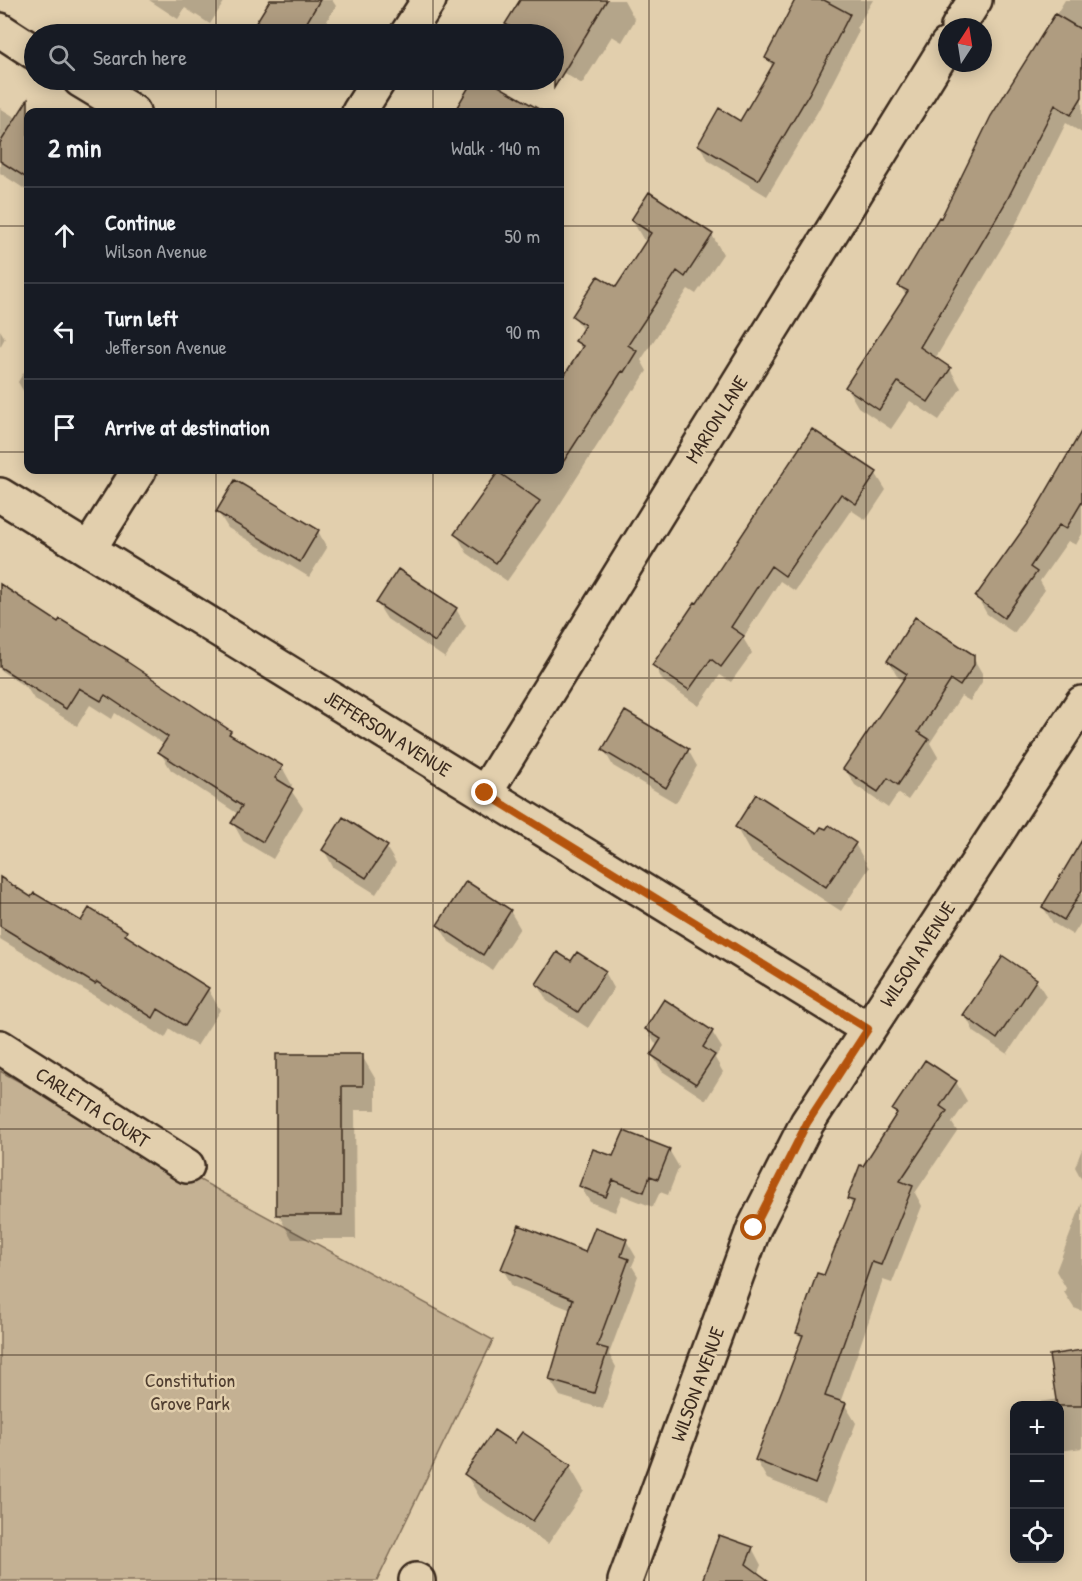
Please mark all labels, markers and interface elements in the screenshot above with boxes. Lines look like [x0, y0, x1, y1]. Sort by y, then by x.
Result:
north arrow [938, 18, 992, 72]
search box [24, 24, 564, 90]
icon: search [45, 41, 78, 74]
text: Search here [93, 42, 187, 72]
text: 2 min [48, 130, 101, 165]
text: Walk · 140 m [451, 134, 540, 161]
text: Continue [105, 207, 176, 237]
icon: ahead [48, 219, 81, 252]
text: 50 m [504, 222, 540, 249]
text: Wilson Avenue [105, 237, 207, 264]
text: Turn left [105, 303, 178, 333]
icon: left [48, 315, 81, 348]
text: 90 m [506, 318, 540, 345]
text: Jefferson Avenue [105, 333, 227, 360]
street label: MARION LANE [678, 370, 754, 468]
icon: arrive [48, 411, 81, 444]
text: Arrive at destination [105, 412, 270, 442]
street label: JEFFERSON AVENUE [319, 683, 457, 783]
route end [471, 779, 497, 805]
street label: WILSON AVENUE [873, 896, 961, 1012]
street label: CARLETTA COURT [31, 1060, 156, 1154]
route start [740, 1214, 766, 1240]
street label: WILSON AVENUE [664, 1323, 730, 1445]
park label: Constitution Grove Park [145, 1366, 235, 1416]
map controls [1010, 1401, 1064, 1563]
button: + [1010, 1401, 1064, 1455]
button: − [1010, 1455, 1064, 1509]
button: locate [1010, 1509, 1064, 1563]

